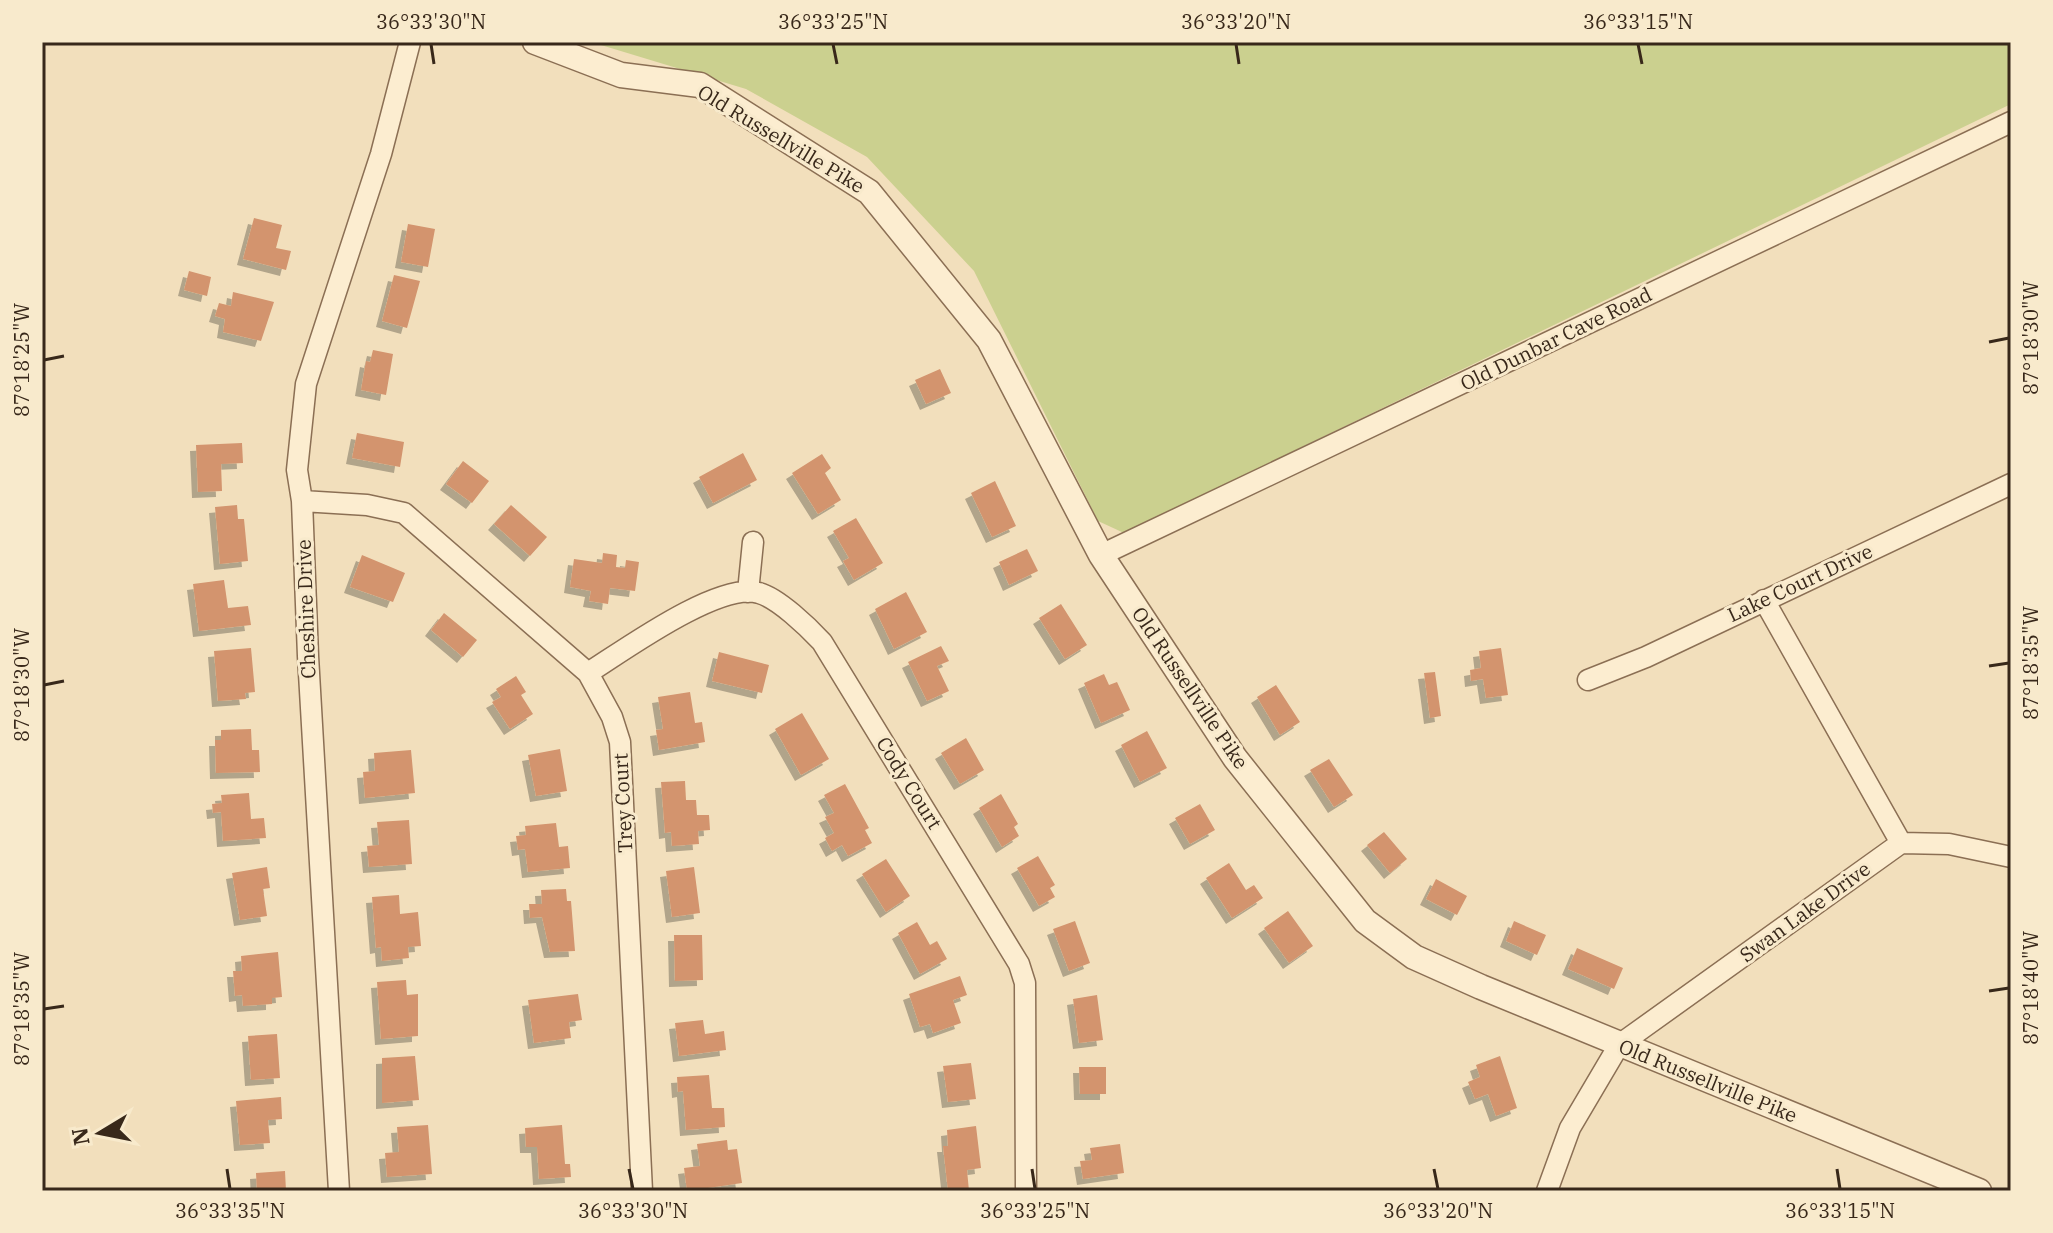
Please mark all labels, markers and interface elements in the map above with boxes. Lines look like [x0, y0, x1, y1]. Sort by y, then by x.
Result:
text: 36°33'30"N [376, 8, 486, 35]
text: 36°33'25"N [778, 8, 888, 35]
text: 36°33'20"N [1181, 8, 1291, 35]
text: 36°33'15"N [1583, 8, 1693, 35]
street label: Old Russellville Pike [693, 78, 870, 199]
street label: Old Dunbar Cave Road [1456, 280, 1656, 397]
text: 87°18'30"W [2017, 281, 2044, 395]
text: 87°18'25"W [8, 303, 35, 417]
street label: Lake Court Drive [1723, 537, 1877, 628]
street label: Cheshire Drive [290, 539, 321, 679]
street label: Old Russellville Pike [1126, 601, 1255, 774]
text: 87°18'35"W [2017, 606, 2044, 720]
text: 87°18'30"W [8, 628, 35, 742]
street label: Cody Court [870, 731, 949, 834]
street label: Trey Court [606, 752, 639, 854]
street label: Swan Lake Drive [1734, 855, 1876, 968]
text: 87°18'40"W [2017, 931, 2044, 1045]
text: 87°18'35"W [8, 952, 35, 1066]
street label: Old Russellville Pike [1615, 1032, 1801, 1129]
north arrow [60, 1093, 140, 1173]
text: N [64, 1125, 96, 1148]
text: 36°33'35"N [175, 1197, 285, 1224]
text: 36°33'30"N [578, 1197, 688, 1224]
text: 36°33'25"N [980, 1197, 1090, 1224]
text: 36°33'20"N [1383, 1197, 1493, 1224]
text: 36°33'15"N [1785, 1197, 1895, 1224]

